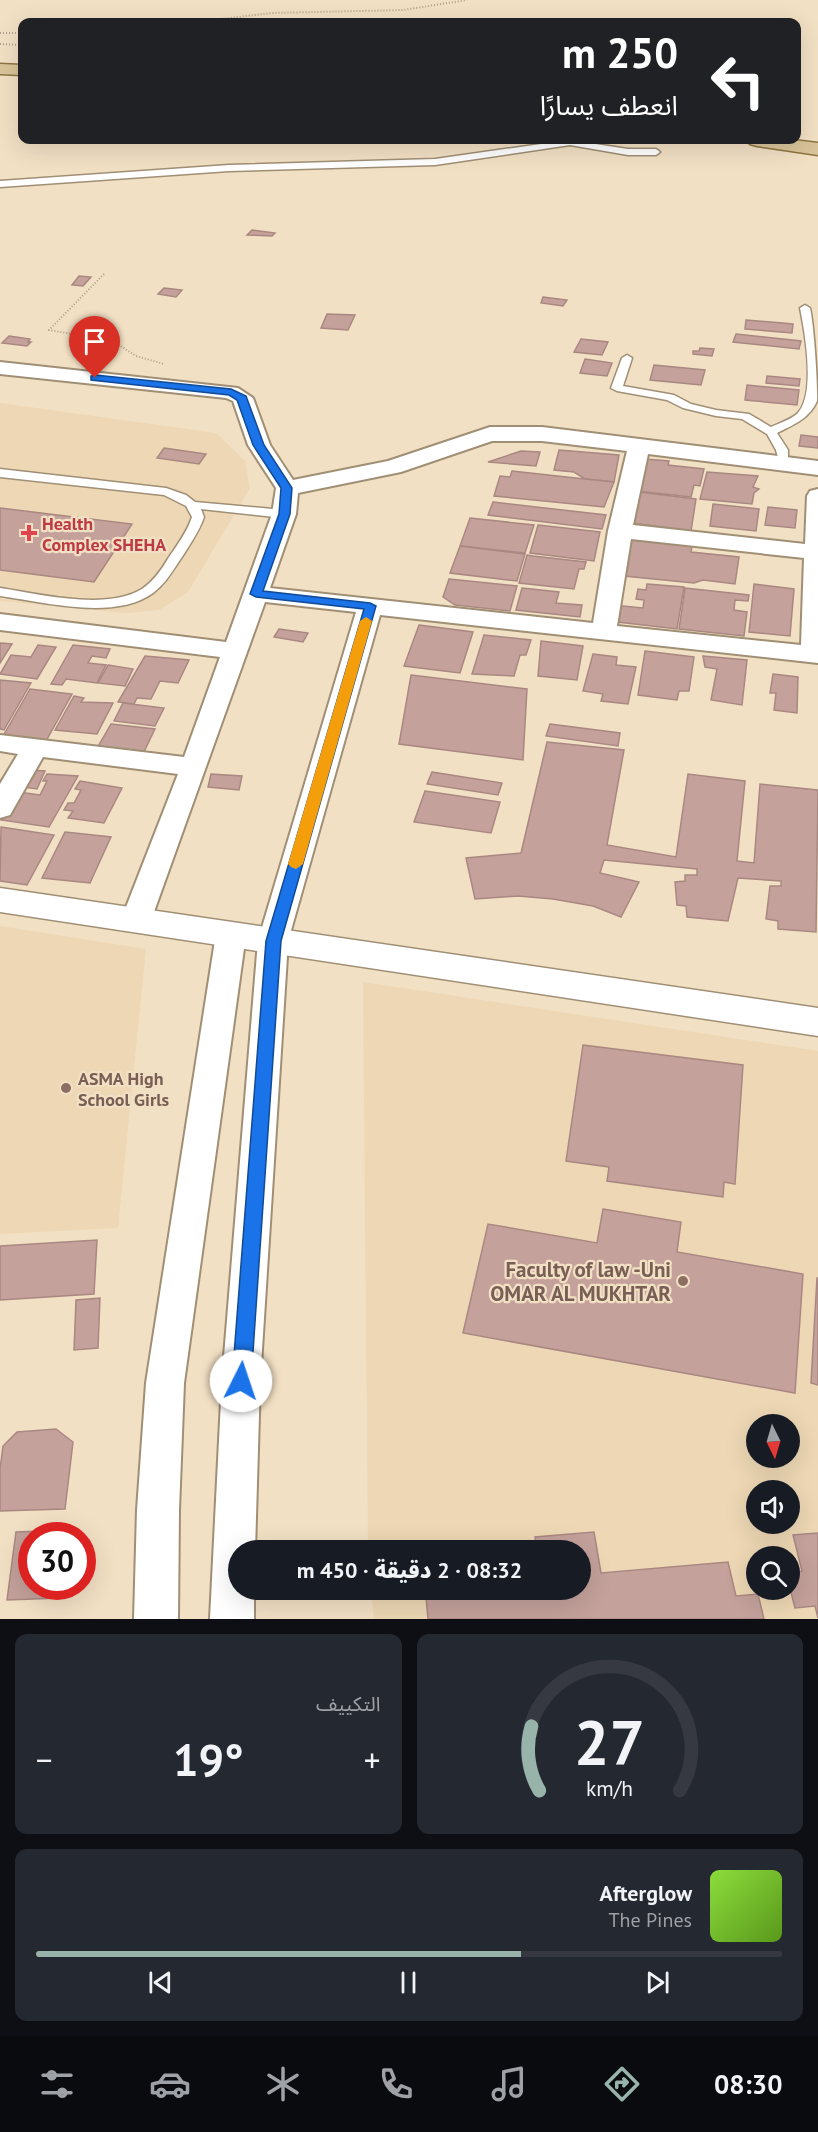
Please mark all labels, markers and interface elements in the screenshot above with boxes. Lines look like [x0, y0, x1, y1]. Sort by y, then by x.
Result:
text: 250 m [562, 25, 678, 80]
icon: left [699, 42, 777, 120]
text: انعطف يسارًا [540, 88, 678, 122]
pin [69, 316, 120, 378]
icon: arrive [78, 325, 111, 358]
place label: Health Complex SHEHA [42, 512, 166, 556]
marker: Health Complex SHEHA [20, 524, 38, 542]
place label: ASMA High School Girls [78, 1067, 170, 1111]
marker: ASMA High School Girls [59, 1081, 73, 1095]
place label: Faculty of law -Uni OMAR AL MUKHTAR [490, 1256, 671, 1307]
marker: Faculty of law -Uni OMAR AL MUKHTAR [676, 1274, 690, 1288]
position arrow [209, 1349, 273, 1413]
north arrow [746, 1414, 800, 1468]
map controls [746, 1414, 800, 1600]
button: sound [746, 1480, 800, 1534]
speed limit sign: 30 [18, 1522, 96, 1600]
button: search [746, 1546, 800, 1600]
text: 08:32 · 2 دقيقة · 450 m [297, 1556, 522, 1584]
text: التكييف [316, 1691, 381, 1717]
text: 27 [574, 1701, 645, 1782]
text: 19° [173, 1730, 244, 1788]
text: − [36, 1738, 53, 1781]
text: + [364, 1738, 380, 1781]
text: km/h [586, 1774, 633, 1802]
text: Afterglow [600, 1879, 692, 1907]
text: The Pines [608, 1907, 692, 1933]
icon: previous [144, 1966, 177, 1999]
icon: pause [392, 1966, 425, 1999]
icon: next [641, 1966, 674, 1999]
icon: filters [36, 2063, 78, 2105]
icon: car [149, 2063, 191, 2105]
icon: climate [262, 2063, 304, 2105]
icon: phone [375, 2063, 417, 2105]
icon: music [488, 2063, 530, 2105]
icon: directions [601, 2063, 643, 2105]
text: 08:30 [714, 2067, 782, 2101]

